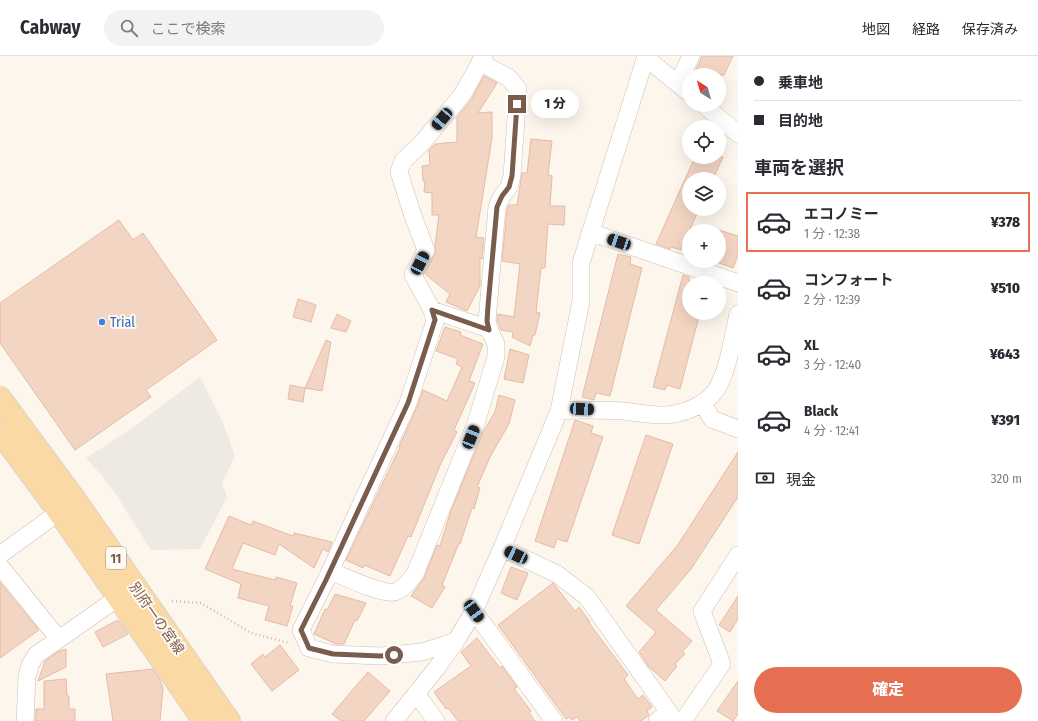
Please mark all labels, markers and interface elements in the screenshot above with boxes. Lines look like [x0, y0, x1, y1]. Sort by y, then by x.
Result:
search box [104, 10, 384, 46]
text: Cabway [20, 16, 80, 39]
icon: search [118, 17, 140, 39]
text: ここで検索 [150, 20, 226, 38]
text: 地図 [862, 21, 890, 38]
text: 経路 [912, 21, 940, 38]
text: 保存済み [962, 21, 1018, 38]
north arrow [682, 68, 726, 112]
map controls [682, 68, 726, 320]
text: 乗車地 [778, 74, 823, 92]
callout: 1 分 [531, 90, 579, 118]
route end [508, 95, 526, 113]
text: 1 分 [544, 96, 566, 111]
car [430, 106, 454, 132]
text: 目的地 [778, 112, 823, 130]
button: locate [682, 120, 726, 164]
text: 車両を選択 [754, 157, 844, 179]
button: layers [682, 172, 726, 216]
icon: car [756, 204, 792, 240]
text: エコノミー [804, 205, 879, 223]
text: ¥378 [991, 213, 1020, 231]
button: + [682, 224, 726, 268]
text: 1 分 · 12:38 [804, 226, 860, 241]
car [606, 232, 632, 252]
car [409, 250, 431, 276]
icon: car [756, 270, 792, 306]
text: コンフォート [804, 271, 894, 289]
button: − [682, 276, 726, 320]
text: ¥510 [991, 279, 1020, 297]
text: 2 分 · 12:39 [804, 292, 860, 307]
place label: Trial [110, 314, 135, 331]
marker: Trial [97, 317, 107, 327]
icon: car [756, 336, 792, 372]
text: XL [804, 336, 819, 354]
text: ¥643 [990, 345, 1020, 363]
text: 3 分 · 12:40 [804, 357, 861, 372]
car [570, 402, 594, 416]
icon: car [756, 402, 792, 438]
text: Black [804, 402, 838, 420]
text: ¥391 [991, 411, 1020, 429]
text: 4 分 · 12:41 [804, 423, 859, 438]
car [461, 424, 481, 450]
icon: cash [754, 467, 776, 489]
text: 現金 [786, 471, 816, 489]
text: 320 m [991, 471, 1022, 486]
car [503, 544, 529, 566]
road number: 11 [106, 547, 126, 569]
street label: 別府一の宮線 [126, 579, 188, 658]
car [462, 598, 486, 624]
route start [385, 646, 403, 664]
button: 確定 [754, 667, 1022, 713]

